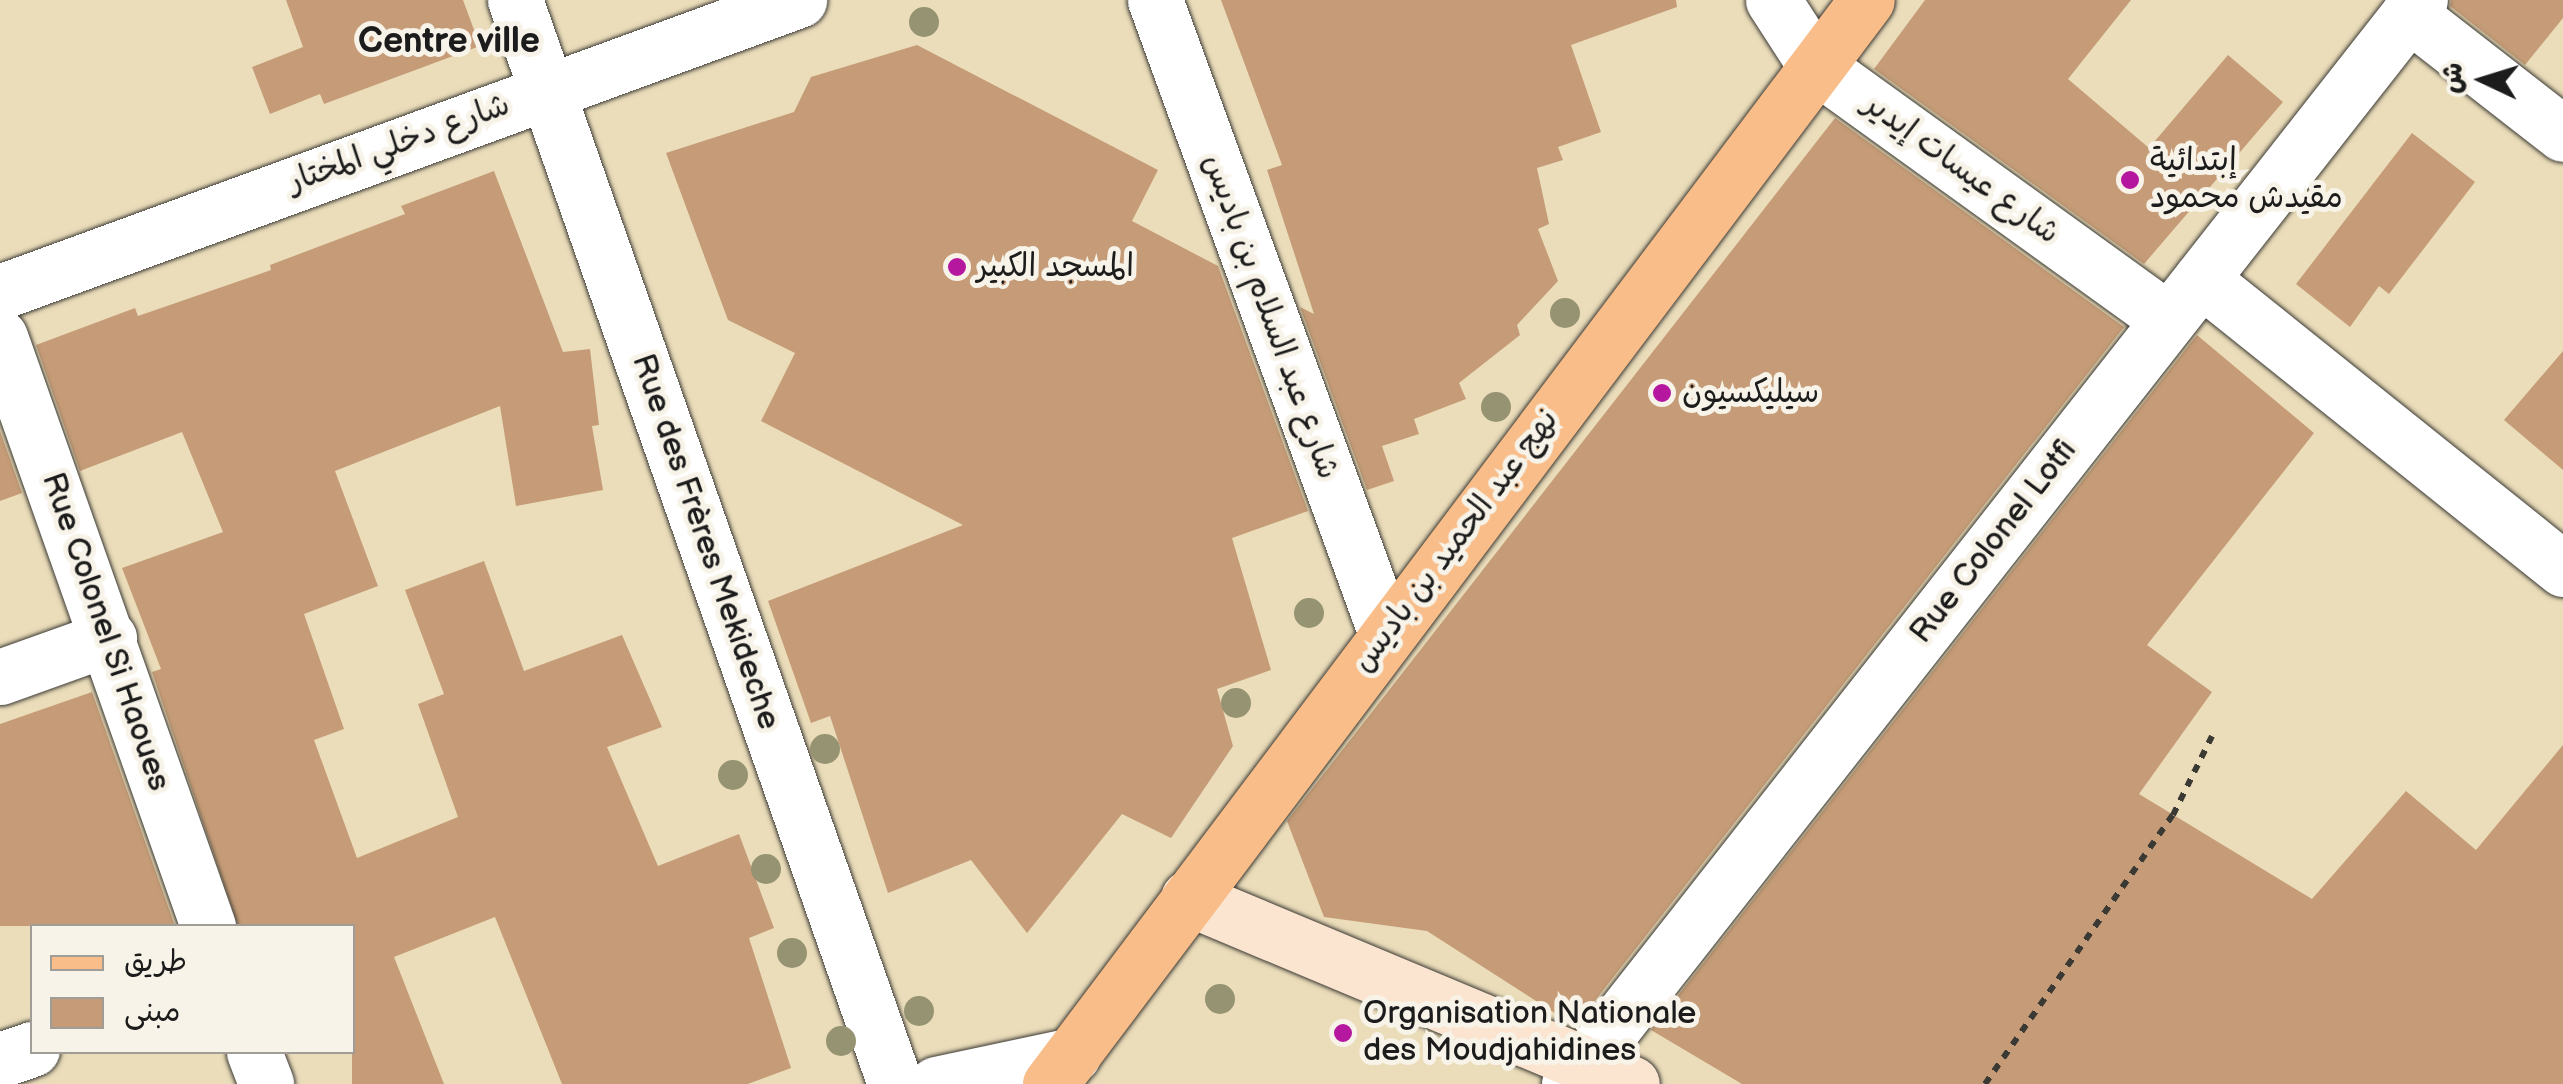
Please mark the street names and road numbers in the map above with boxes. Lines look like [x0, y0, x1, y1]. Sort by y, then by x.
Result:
street label: شارع عيسات إيدير [1855, 85, 2067, 253]
street label: شارع دخلي المختار [283, 86, 515, 202]
street label: شارع عبد السلام بن باديس [1193, 149, 1347, 485]
street label: Rue des Frères Mekideche [623, 349, 787, 735]
street label: نهج عبد الحميد بن باديس [1345, 402, 1567, 680]
street label: Rue Colonel Lotfi [1903, 433, 2085, 651]
street label: Rue Colonel Si Haoues [32, 468, 178, 796]

